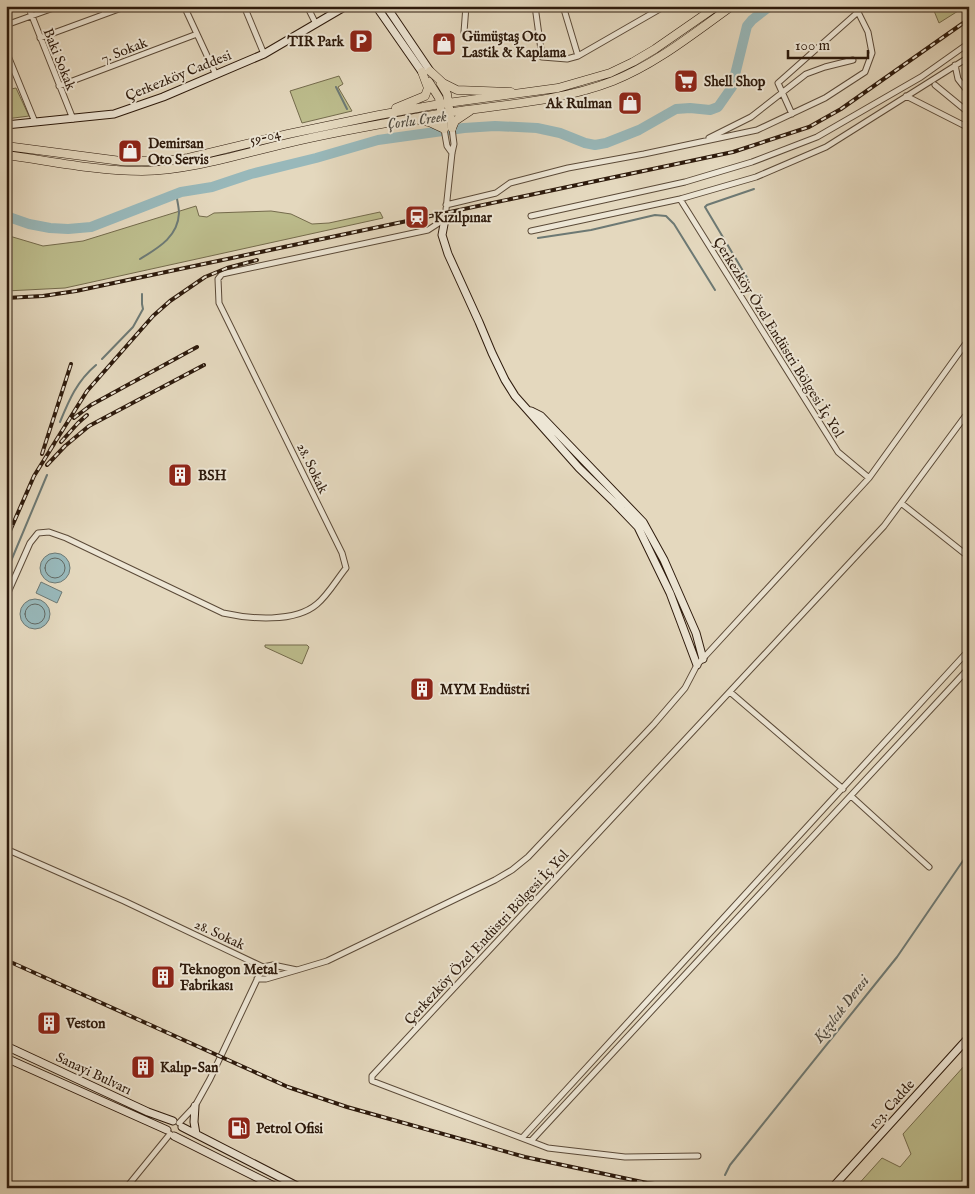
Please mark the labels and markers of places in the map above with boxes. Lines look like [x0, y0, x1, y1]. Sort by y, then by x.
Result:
parking icon: TIR Park [348, 28, 374, 54]
place label: Gümüştaş Oto Lastik & Kaplama [462, 28, 567, 62]
shop icon: Gümüştaş Oto Lastik & Kaplama [431, 31, 457, 57]
place label: TIR Park [287, 33, 344, 51]
supermarket icon: Shell Shop [673, 68, 699, 94]
place label: Shell Shop [704, 73, 766, 91]
shop icon: Ak Rulman [617, 90, 643, 116]
place label: Ak Rulman [545, 95, 613, 113]
place label: Demirsan Oto Servis [148, 135, 209, 169]
shop icon: Demirsan Oto Servis [117, 138, 143, 164]
station icon: Kızılpınar [404, 204, 430, 230]
place label: Kızılpınar [434, 209, 493, 227]
building icon: BSH [167, 462, 193, 488]
place label: BSH [198, 467, 226, 485]
building icon: MYM Endüstri [409, 676, 435, 702]
place label: MYM Endüstri [440, 681, 530, 699]
place label: Teknogon Metal Fabrikası [179, 961, 279, 995]
building icon: Teknogon Metal Fabrikası [150, 964, 176, 990]
building icon: Veston [36, 1010, 62, 1036]
place label: Veston [65, 1015, 106, 1033]
building icon: Kalıp-San [130, 1054, 156, 1080]
place label: Kalıp-San [160, 1059, 219, 1077]
fuel station icon: Petrol Ofisi [226, 1115, 252, 1141]
place label: Petrol Ofisi [256, 1120, 323, 1138]

